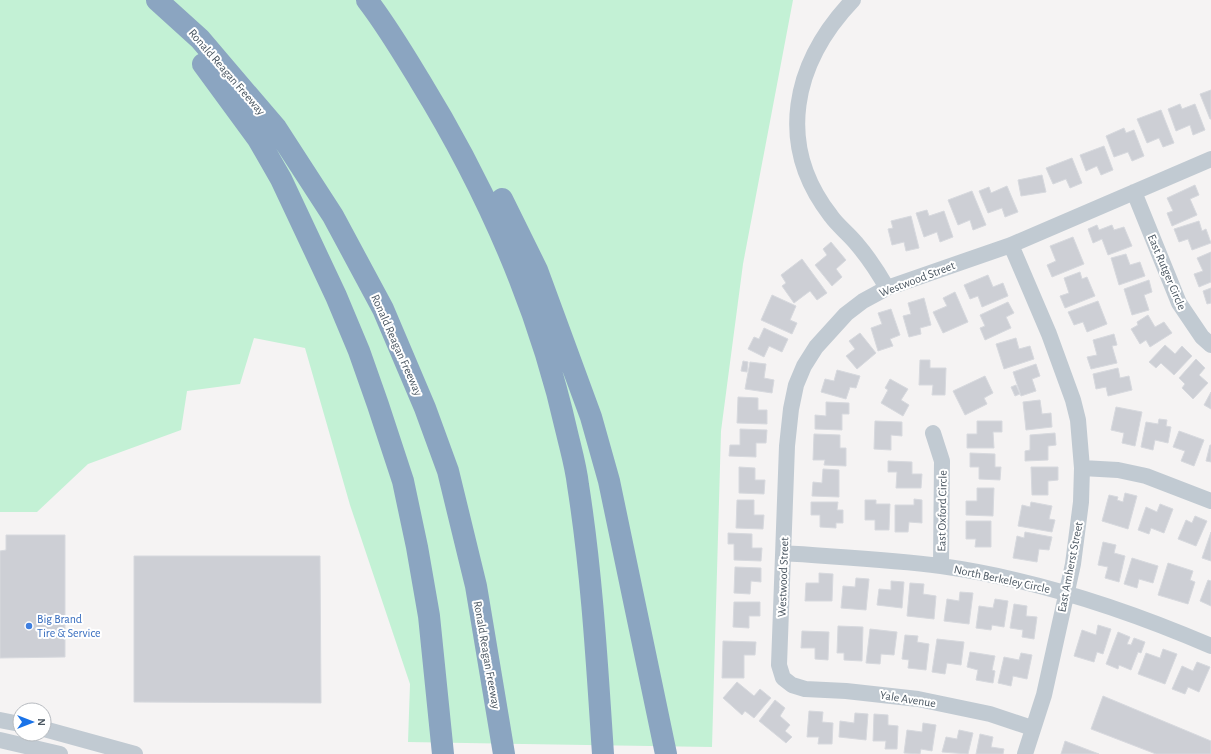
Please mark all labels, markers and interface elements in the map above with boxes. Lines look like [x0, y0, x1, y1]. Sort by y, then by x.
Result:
street label: Ronald Reagan Freeway [186, 27, 267, 118]
street label: East Rutger Circle [1146, 232, 1188, 312]
street label: Westwood Street [877, 259, 957, 299]
street label: Ronald Reagan Freeway [368, 293, 425, 398]
street label: East Oxford Circle [935, 470, 949, 552]
street label: East Amherst Street [1055, 521, 1085, 613]
street label: Westwood Street [776, 537, 790, 617]
street label: North Berkeley Circle [953, 563, 1051, 596]
street label: Ronald Reagan Freeway [471, 600, 502, 710]
place label: Big Brand Tire & Service [37, 613, 101, 639]
marker: Big Brand Tire & Service [24, 621, 34, 631]
street label: Yale Avenue [879, 689, 937, 709]
north arrow [12, 702, 52, 742]
text: N [36, 718, 47, 726]

